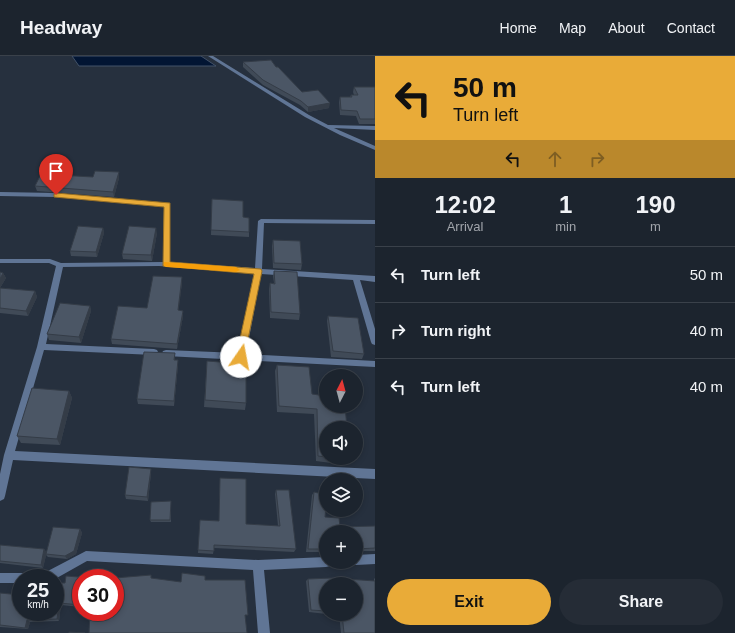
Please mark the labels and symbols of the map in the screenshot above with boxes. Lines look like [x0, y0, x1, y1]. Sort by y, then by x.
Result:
pin [39, 154, 73, 195]
position arrow [220, 336, 262, 378]
north arrow [319, 369, 363, 413]
speed limit sign: 30 [72, 569, 124, 621]

